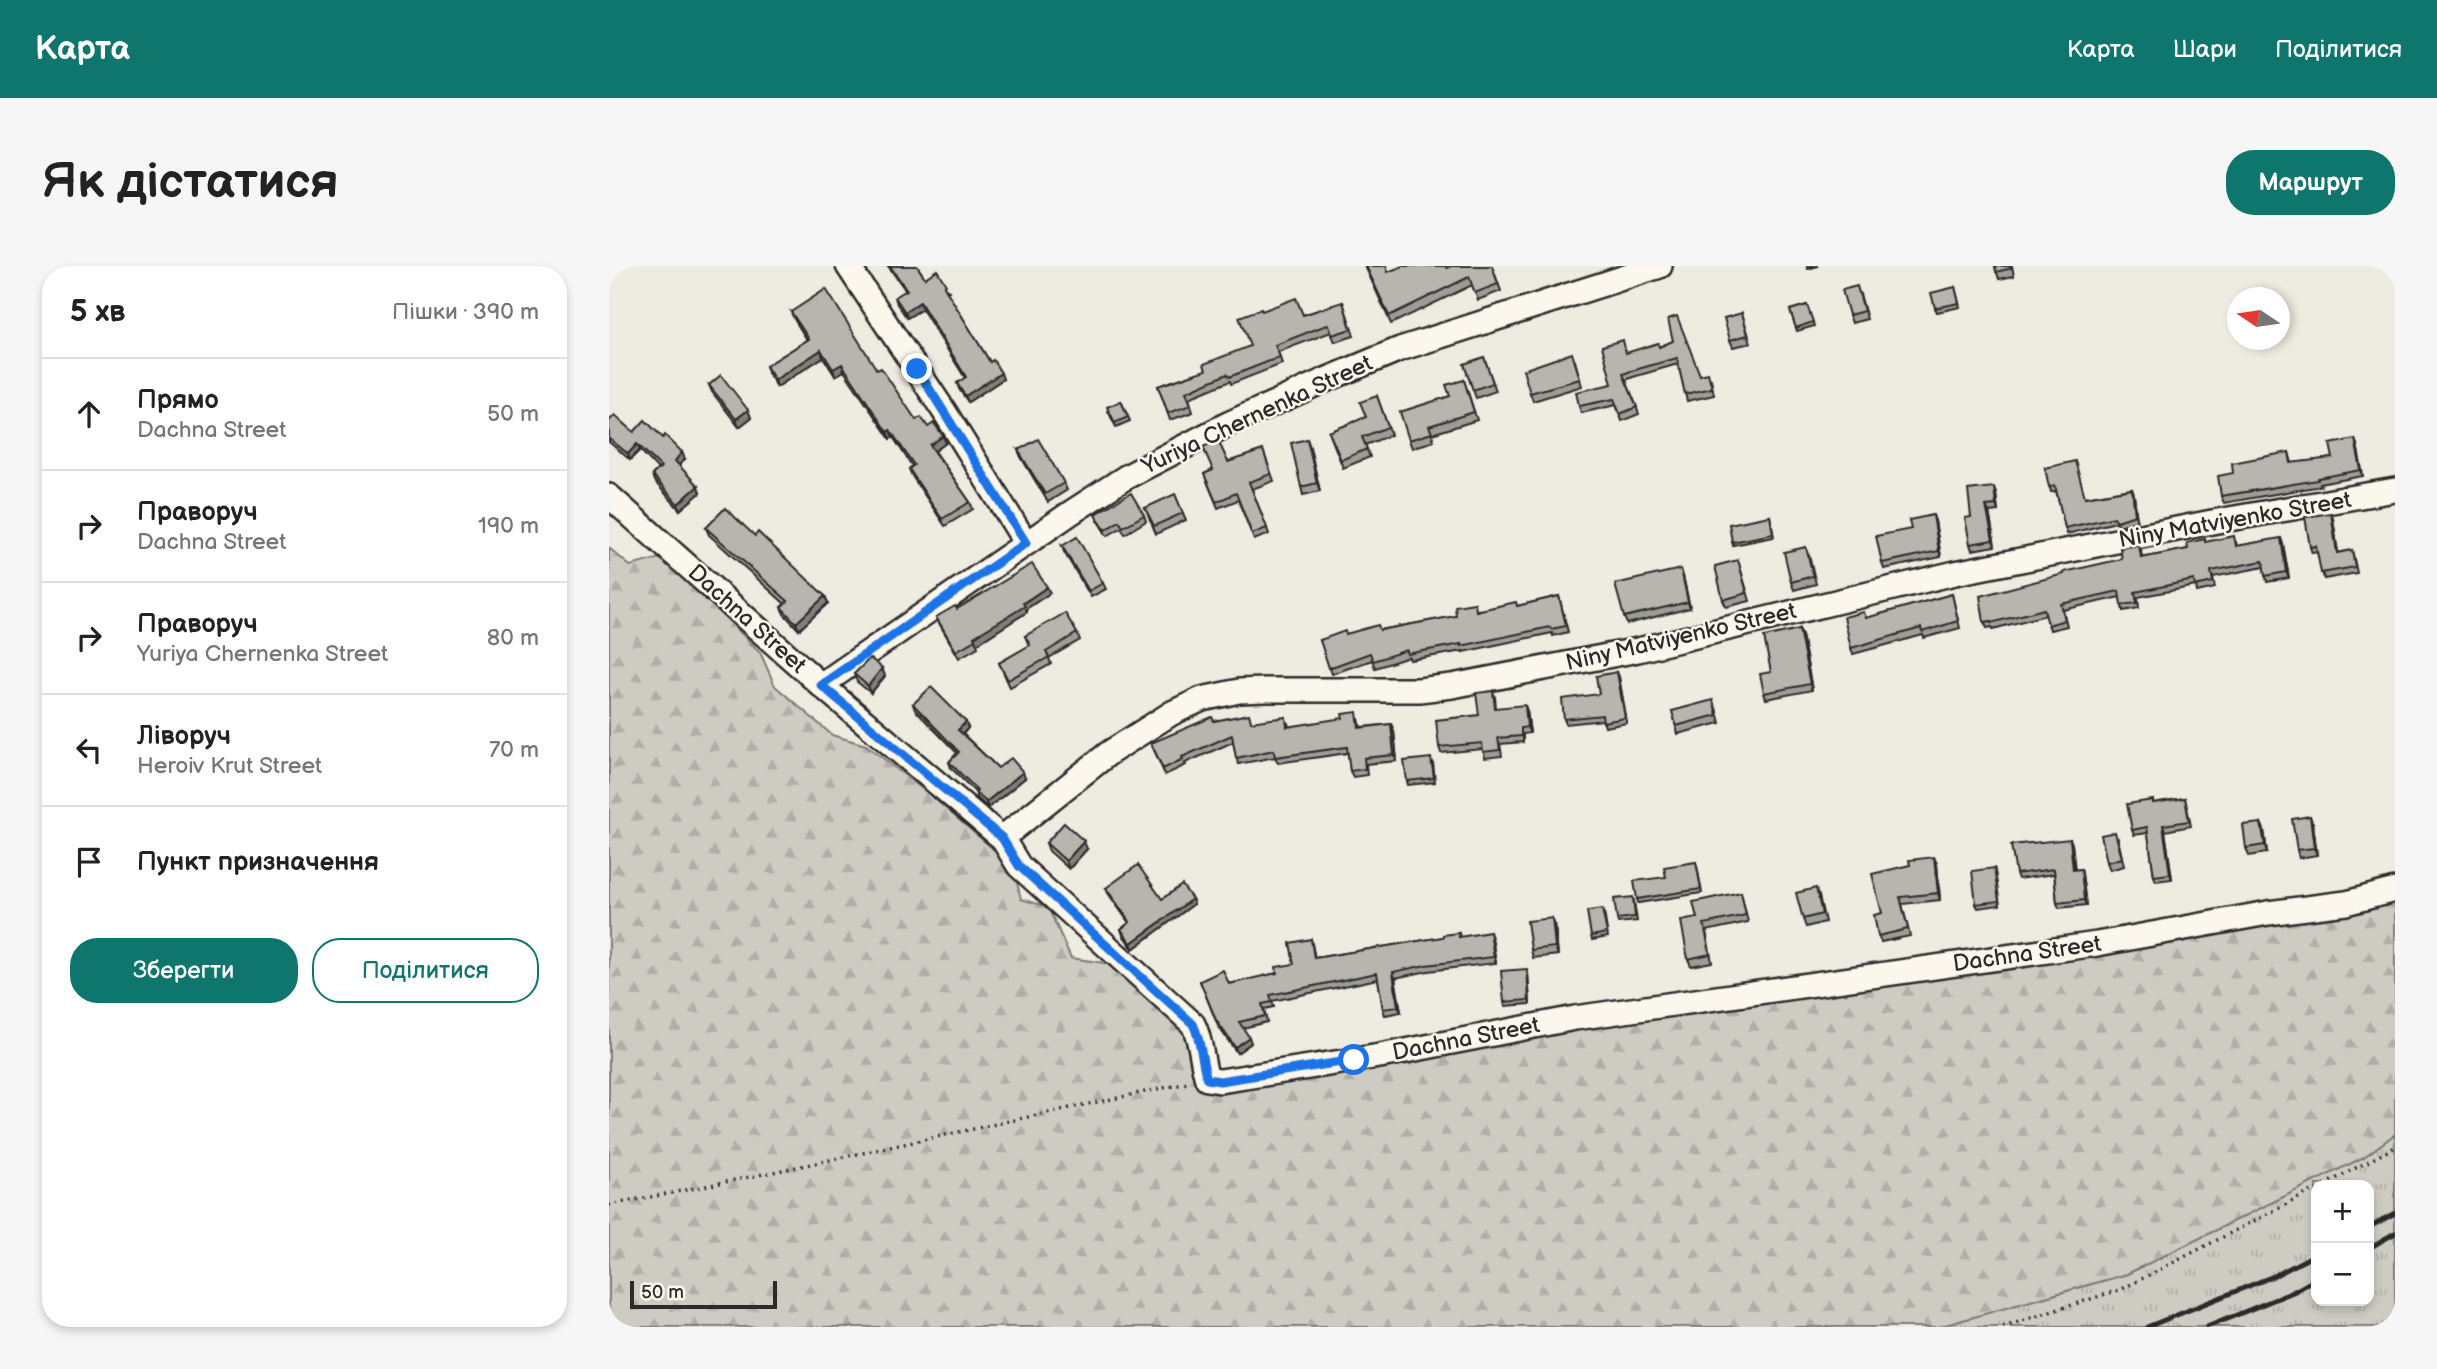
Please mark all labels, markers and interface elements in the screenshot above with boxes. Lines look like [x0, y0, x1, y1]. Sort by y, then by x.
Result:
text: Карта [35, 29, 130, 69]
text: Карта [2067, 35, 2135, 64]
text: Шари [2173, 35, 2237, 64]
text: Поділитися [2275, 35, 2402, 64]
button: Маршрут [2226, 150, 2395, 215]
text: Як дістатися [42, 153, 339, 212]
north arrow [2227, 287, 2290, 350]
text: 5 хв [70, 294, 125, 330]
text: Пішки · 390 m [392, 298, 539, 326]
street label: Yuriya Chernenka Street [1136, 349, 1377, 481]
route end [901, 353, 932, 384]
text: Прямо [137, 385, 219, 416]
icon: ahead [70, 395, 108, 433]
text: 50 m [487, 400, 539, 428]
text: Dachna Street [137, 416, 286, 444]
street label: Niny Matviyenko Street [2117, 486, 2353, 554]
text: Праворуч [137, 497, 258, 528]
icon: right [70, 507, 108, 545]
text: 190 m [478, 512, 539, 540]
text: Dachna Street [137, 528, 286, 556]
street label: Dachna Street [682, 559, 812, 679]
street label: Niny Matviyenko Street [1563, 597, 1799, 677]
text: Праворуч [137, 609, 258, 640]
icon: right [70, 619, 108, 657]
text: 80 m [487, 624, 539, 652]
text: Yuriya Chernenka Street [137, 640, 388, 668]
text: Ліворуч [137, 721, 231, 752]
icon: left [70, 731, 108, 769]
text: 70 m [489, 736, 539, 764]
text: Heroiv Krut Street [137, 752, 322, 780]
icon: arrive [70, 843, 108, 881]
text: Пункт призначення [137, 847, 379, 878]
street label: Dachna Street [1951, 930, 2103, 978]
button: Зберегти [70, 938, 298, 1003]
button: Поділитися [312, 938, 539, 1003]
street label: Dachna Street [1390, 1011, 1542, 1067]
route start [1338, 1044, 1369, 1075]
map controls [2311, 1180, 2374, 1306]
button: + [2311, 1180, 2374, 1243]
button: − [2311, 1243, 2374, 1306]
scale bar [630, 1278, 777, 1310]
text: 50 m [641, 1281, 684, 1304]

